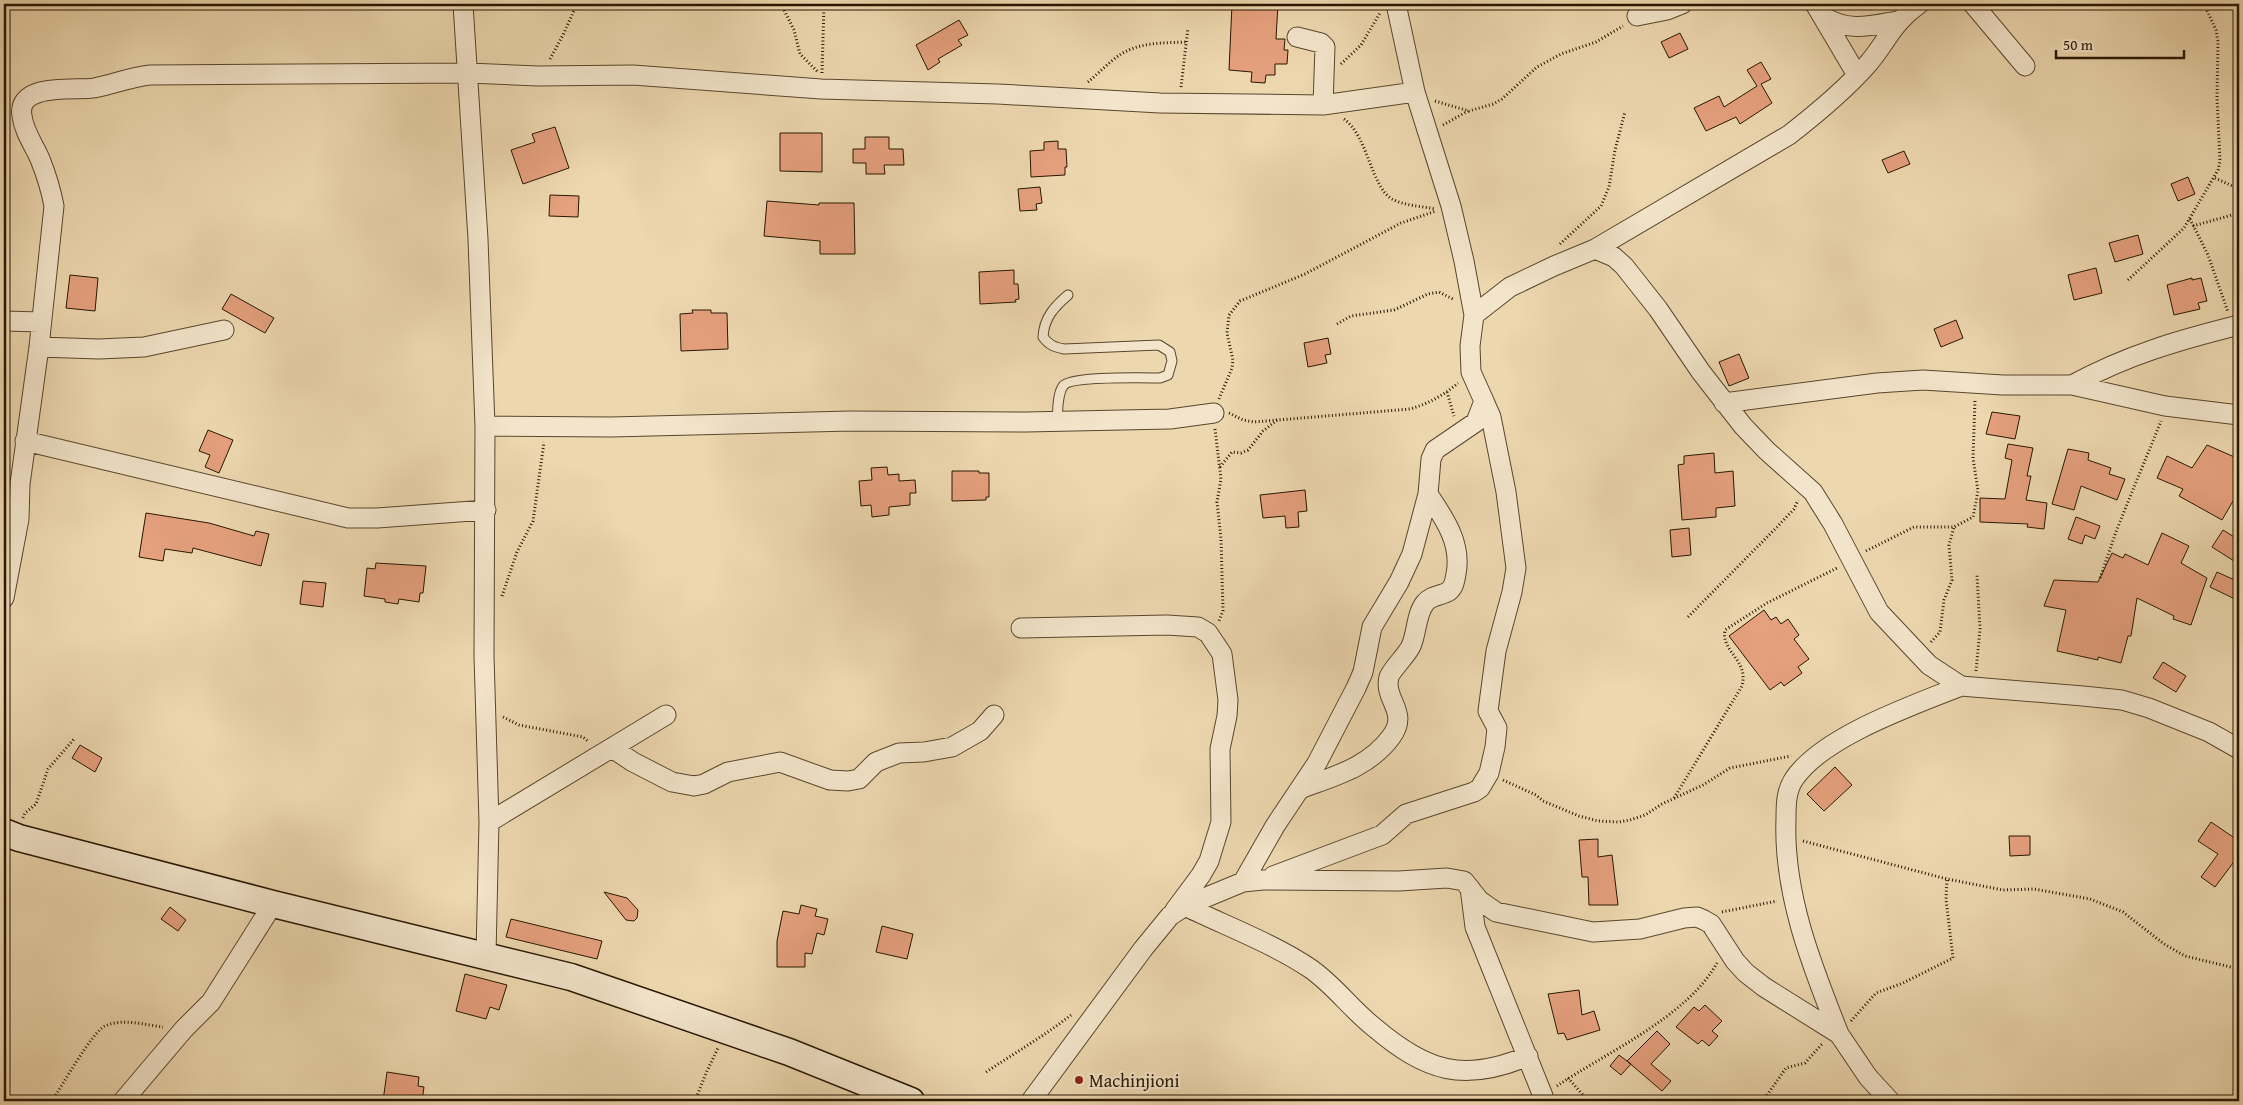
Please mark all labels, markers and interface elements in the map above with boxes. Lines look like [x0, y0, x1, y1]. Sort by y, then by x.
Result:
scale bar [2056, 28, 2183, 60]
text: 50 m [2063, 34, 2094, 55]
place label: Machinjioni [1089, 1067, 1179, 1094]
marker: Machinjioni [1073, 1074, 1085, 1086]

